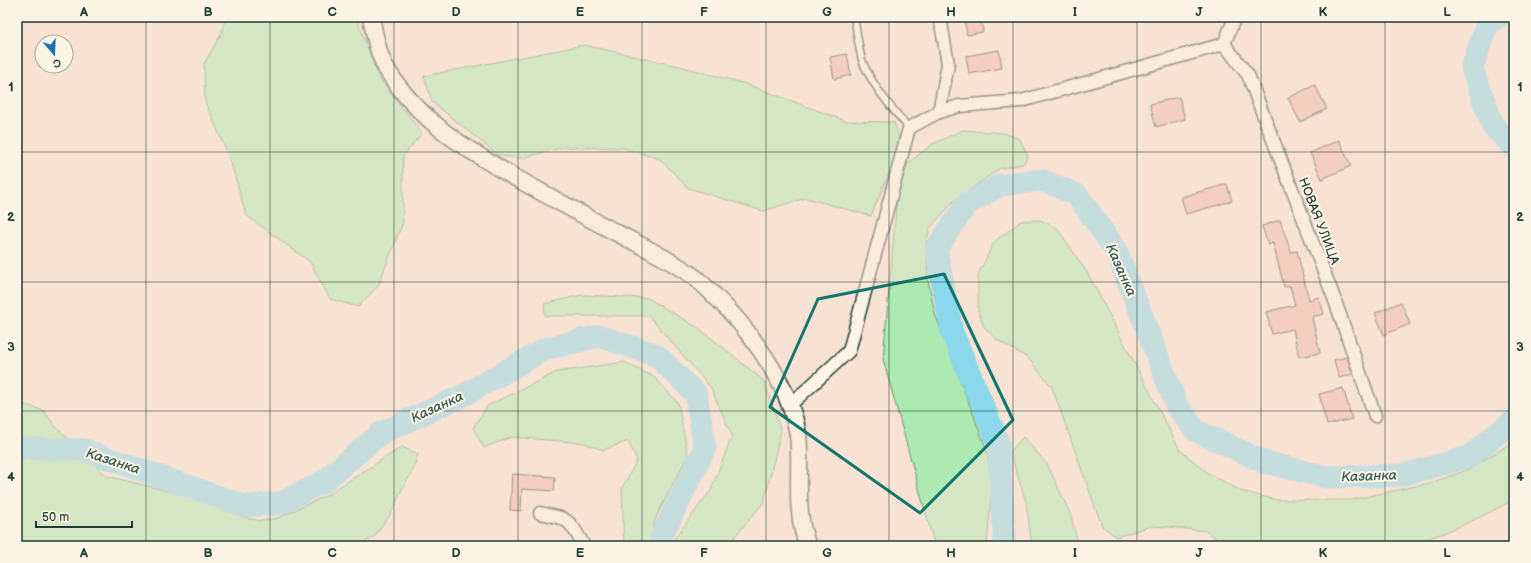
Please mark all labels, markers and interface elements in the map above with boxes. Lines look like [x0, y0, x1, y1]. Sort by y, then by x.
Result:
text: A [79, 4, 88, 20]
text: B [203, 4, 213, 20]
text: C [327, 4, 337, 20]
text: D [451, 4, 461, 20]
text: E [576, 4, 585, 20]
text: F [700, 4, 708, 20]
text: G [822, 4, 832, 20]
text: H [946, 4, 956, 20]
text: I [1073, 4, 1077, 20]
text: J [1195, 4, 1203, 20]
text: K [1319, 4, 1328, 20]
text: L [1443, 4, 1451, 20]
north arrow [34, 34, 74, 74]
text: С [51, 56, 63, 70]
text: 1 [8, 79, 14, 95]
text: 1 [1517, 79, 1523, 95]
street label: НОВАЯ УЛИЦА [1295, 175, 1343, 267]
text: 2 [7, 209, 15, 225]
text: 2 [1516, 209, 1524, 225]
water label: Казанка [1102, 241, 1140, 299]
text: 3 [7, 339, 15, 355]
text: 3 [1516, 339, 1524, 355]
water label: Казанка [408, 387, 466, 427]
water label: Казанка [84, 444, 142, 478]
water label: Казанка [1341, 467, 1397, 485]
text: 4 [7, 469, 15, 485]
text: 4 [1516, 469, 1524, 485]
scale bar [36, 503, 132, 529]
text: 50 m [42, 510, 69, 525]
text: A [79, 545, 88, 561]
text: B [203, 545, 213, 561]
text: C [327, 545, 337, 561]
text: D [451, 545, 461, 561]
text: E [576, 545, 585, 561]
text: F [700, 545, 708, 561]
text: G [822, 545, 832, 561]
text: H [946, 545, 956, 561]
text: I [1073, 545, 1077, 561]
text: J [1195, 545, 1203, 561]
text: K [1319, 545, 1328, 561]
text: L [1443, 545, 1451, 561]

